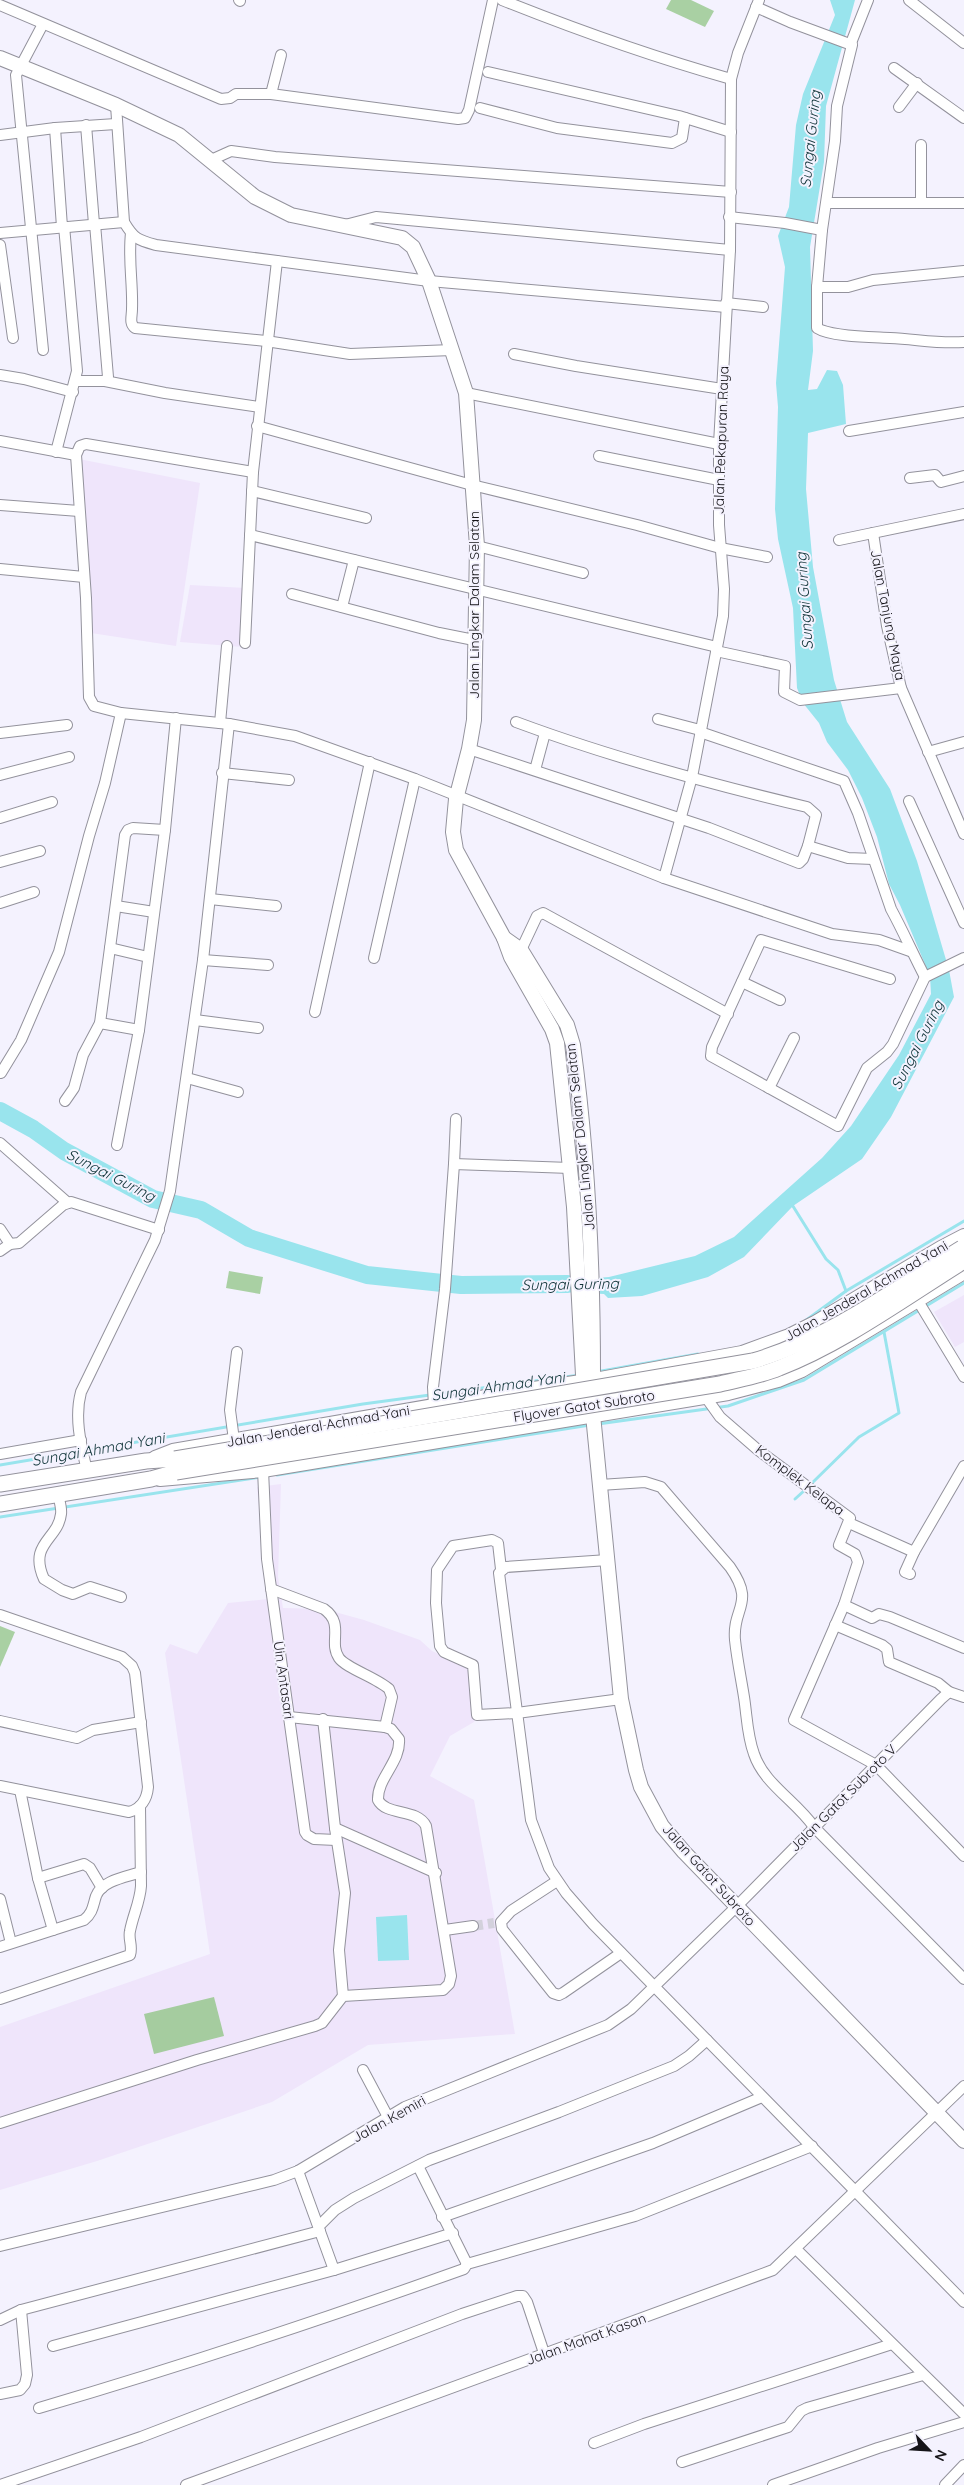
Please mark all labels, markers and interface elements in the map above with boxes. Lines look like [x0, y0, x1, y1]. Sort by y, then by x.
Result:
water label: Sungai Guring [795, 88, 825, 188]
street label: Jalan Pekapuran Raya [709, 365, 733, 515]
street label: Jalan Lingkar Dalam Selatan [465, 511, 483, 699]
street label: Jalan Tanjung Maya [867, 548, 909, 682]
water label: Sungai Guring [791, 550, 817, 650]
water label: Sungai Guring [886, 996, 948, 1093]
street label: Jalan Lingkar Dalam Selatan [561, 1042, 599, 1232]
water label: Sungai Guring [63, 1144, 160, 1206]
street label: Jalan Jenderal Achmad Yani [781, 1237, 951, 1345]
water label: Sungai Guring [521, 1274, 620, 1294]
water label: Sungai Ahmad Yani [430, 1367, 568, 1405]
street label: Flyover Gatot Subroto [512, 1386, 656, 1426]
street label: Jalan Jenderal Achmad Yani [225, 1401, 411, 1451]
water label: Sungai Ahmad Yani [30, 1428, 168, 1470]
street label: Komplek Kelapa [752, 1441, 848, 1519]
street label: Uin Antasari [270, 1640, 298, 1720]
street label: Jalan Gatot Subroto V [786, 1741, 900, 1855]
street label: Jalan Gatot Subroto [658, 1820, 760, 1930]
street label: Jalan Kemiri [349, 2091, 429, 2147]
street label: Jalan Mahat Kasan [524, 2309, 648, 2369]
north arrow [904, 2425, 954, 2475]
text: N [930, 2447, 951, 2464]

